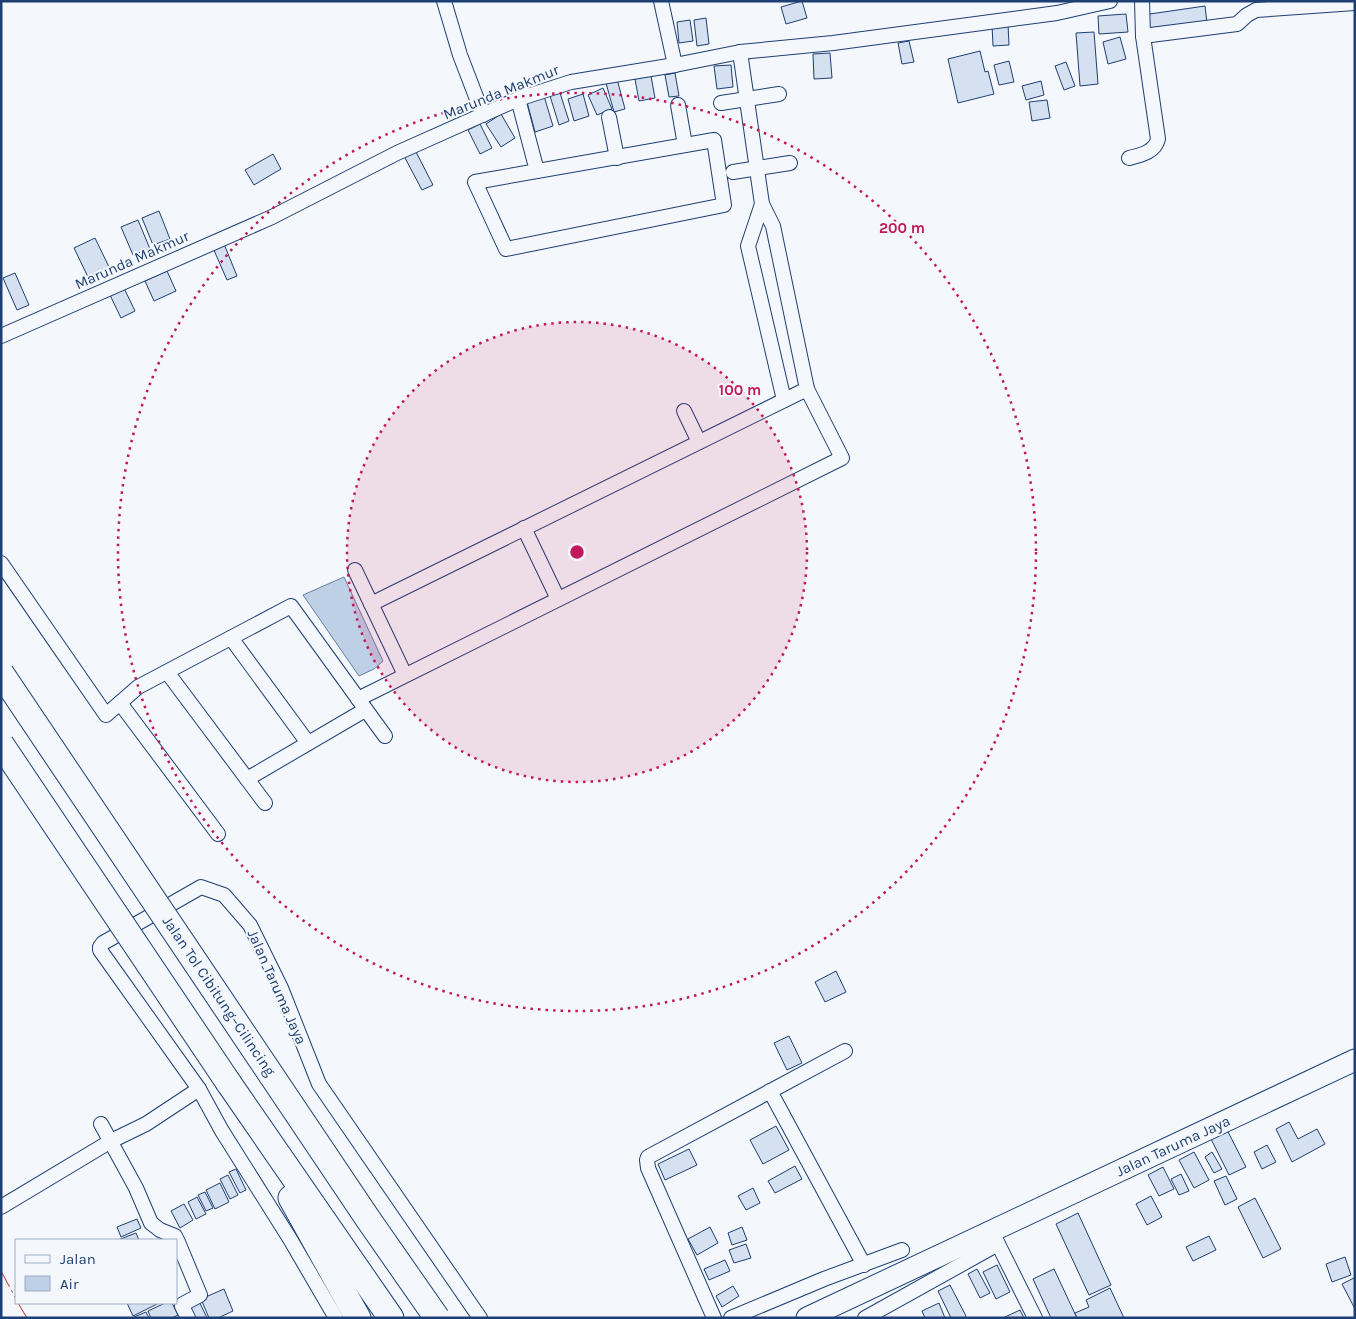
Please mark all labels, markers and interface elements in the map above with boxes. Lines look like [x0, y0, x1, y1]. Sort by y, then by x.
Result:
street label: Marunda Makmur [441, 60, 562, 123]
text: 200 m [879, 219, 925, 237]
street label: Marunda Makmur [72, 226, 192, 293]
text: 100 m [719, 381, 761, 399]
centre of rings [568, 543, 586, 561]
street label: Jalan Tol Cibitung–Cilincing [159, 913, 280, 1080]
street label: Jalan Taruma Jaya [244, 927, 310, 1047]
street label: Jalan Taruma Jaya [1113, 1112, 1233, 1180]
legend [15, 1239, 178, 1304]
text: Jalan [60, 1250, 96, 1268]
text: Air [60, 1275, 79, 1293]

